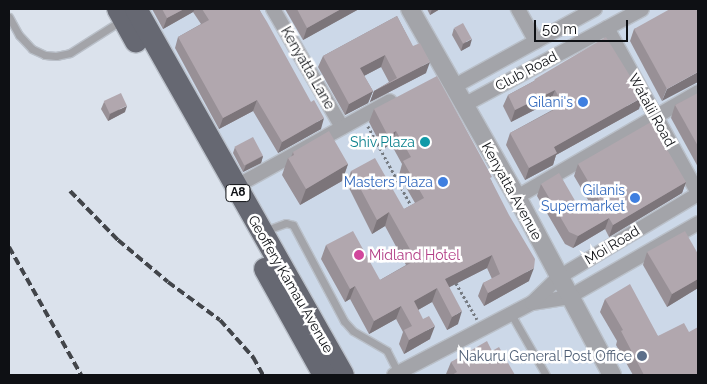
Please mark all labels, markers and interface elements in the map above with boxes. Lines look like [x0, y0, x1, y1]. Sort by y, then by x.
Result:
scale bar [537, 10, 631, 42]
text: 50 m [542, 20, 577, 38]
street label: Kenyatta Lane [278, 24, 338, 112]
street label: Club Road [492, 48, 560, 94]
street label: Watalii Road [625, 71, 679, 149]
place label: Gilani's [528, 94, 573, 110]
marker: Gilani's [577, 96, 589, 108]
place label: Shiv Plaza [350, 134, 415, 150]
marker: Shiv Plaza [419, 136, 431, 148]
street label: Kenyatta Avenue [478, 139, 546, 243]
place label: Masters Plaza [344, 174, 433, 190]
marker: Masters Plaza [437, 176, 449, 188]
place label: Gilanis Supermarket [541, 182, 625, 214]
road number: A8 [224, 184, 252, 202]
marker: Gilanis Supermarket [629, 192, 641, 204]
street label: Geoffery Kamau Avenue [245, 212, 337, 356]
street label: Moi Road [582, 222, 642, 268]
place label: Midland Hotel [369, 247, 460, 263]
marker: Midland Hotel [353, 249, 365, 261]
place label: Nakuru General Post Office [458, 348, 632, 364]
marker: Nakuru General Post Office [636, 350, 648, 362]

